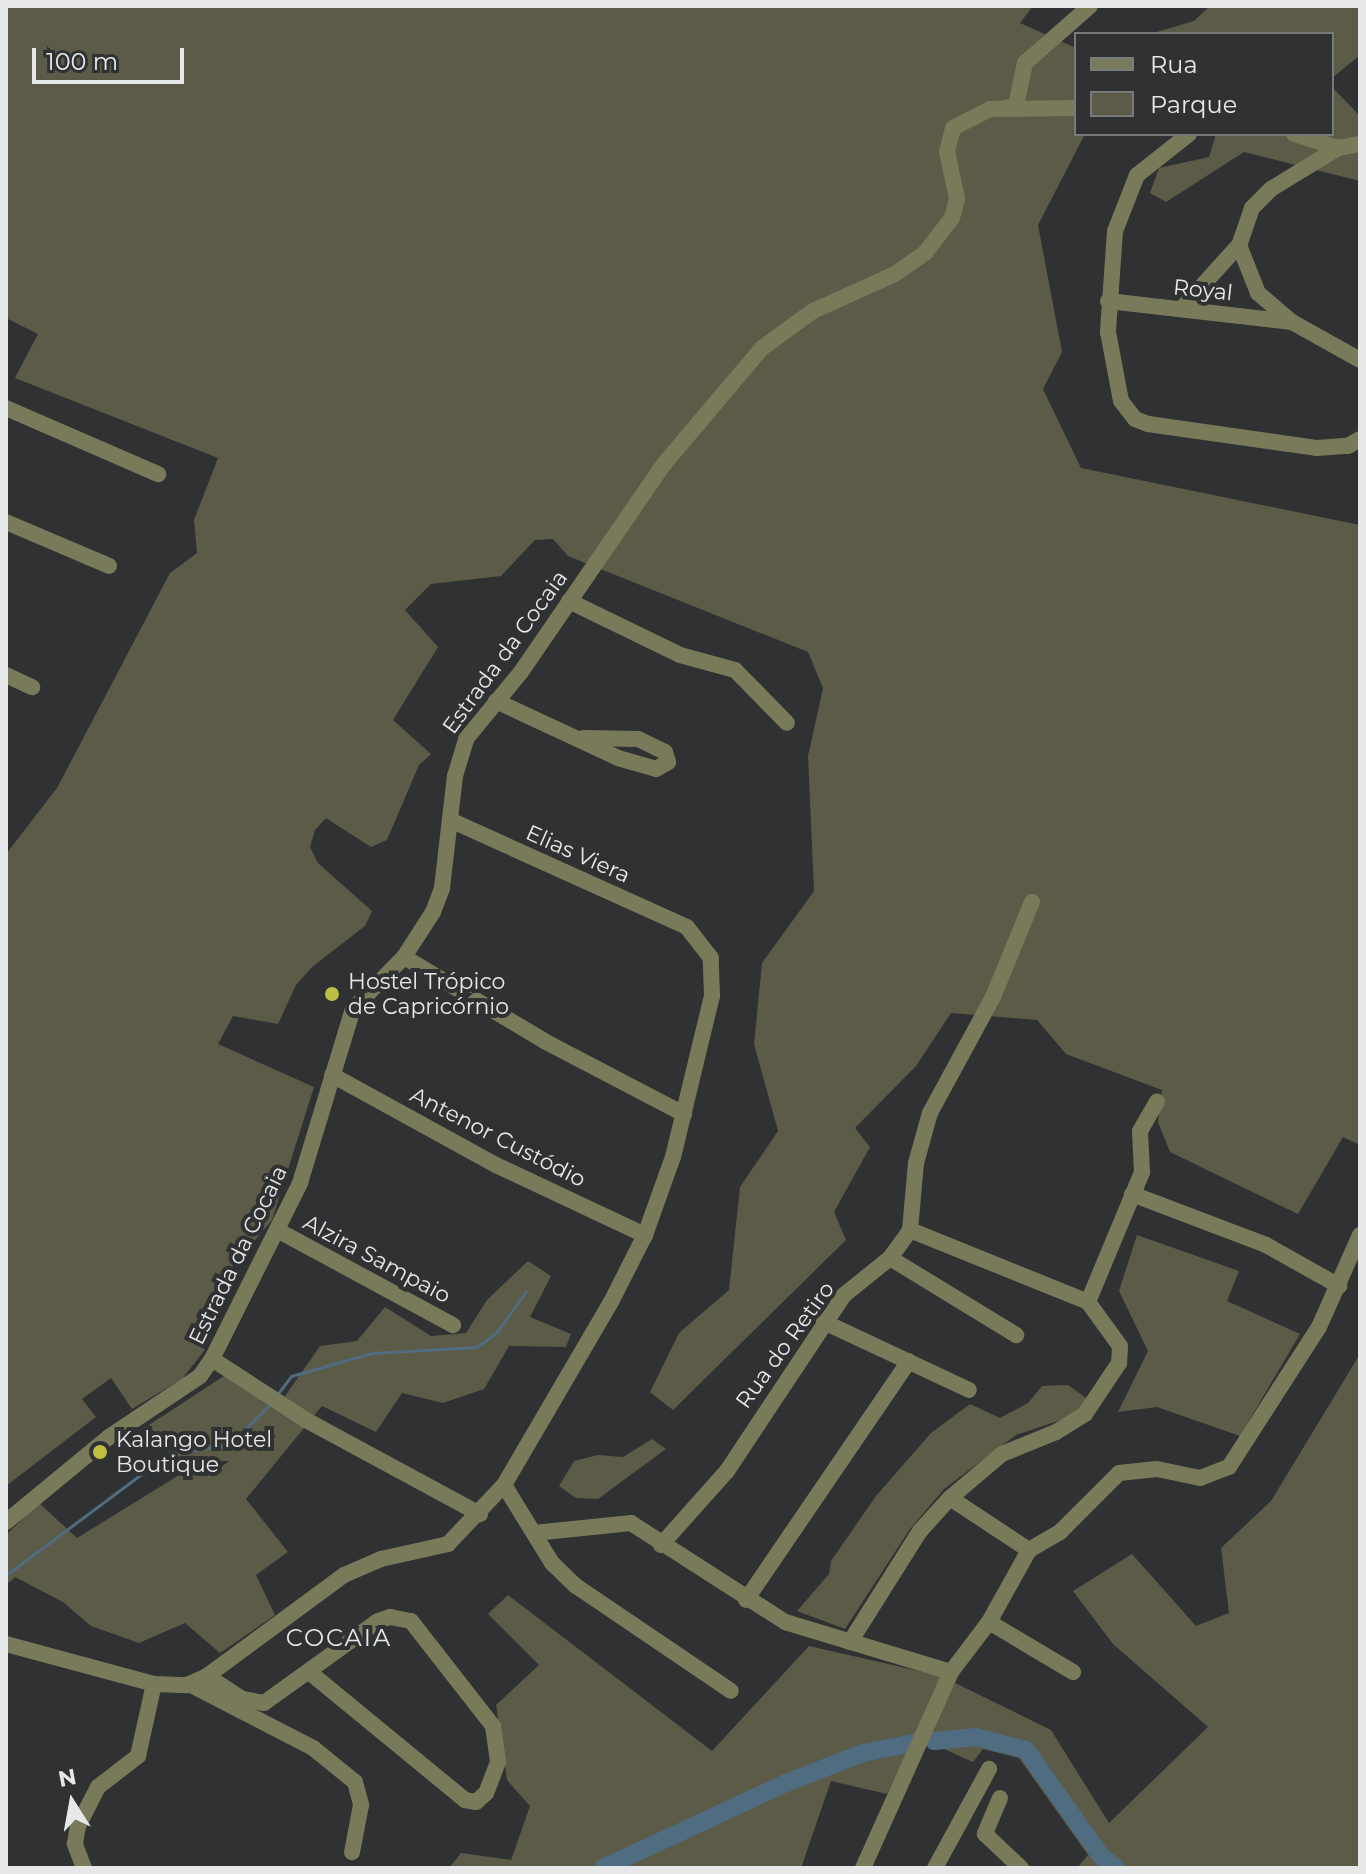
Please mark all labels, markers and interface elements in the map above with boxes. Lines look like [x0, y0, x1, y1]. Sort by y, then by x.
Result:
scale bar [36, 32, 188, 82]
legend [1074, 32, 1334, 136]
text: 100 m [46, 47, 118, 76]
text: Rua [1150, 50, 1198, 79]
text: Parque [1150, 90, 1237, 119]
street label: Royal [1172, 274, 1234, 306]
street label: Estrada da Cocaia [437, 565, 573, 739]
street label: Elias Viera [522, 819, 634, 889]
place label: Hostel Trópico de Capricórnio [348, 968, 509, 1020]
marker: Hostel Trópico de Capricórnio [323, 985, 341, 1003]
street label: Antenor Custódio [406, 1081, 590, 1193]
street label: Estrada da Cocaia [183, 1161, 293, 1349]
street label: Alzira Sampaio [299, 1209, 455, 1309]
street label: Rua do Retiro [730, 1276, 840, 1414]
place label: Kalango Hotel Boutique [116, 1426, 272, 1478]
marker: Kalango Hotel Boutique [91, 1443, 109, 1461]
district label: COCAIA [286, 1624, 392, 1652]
north arrow [32, 1762, 112, 1842]
text: N [56, 1763, 79, 1793]

